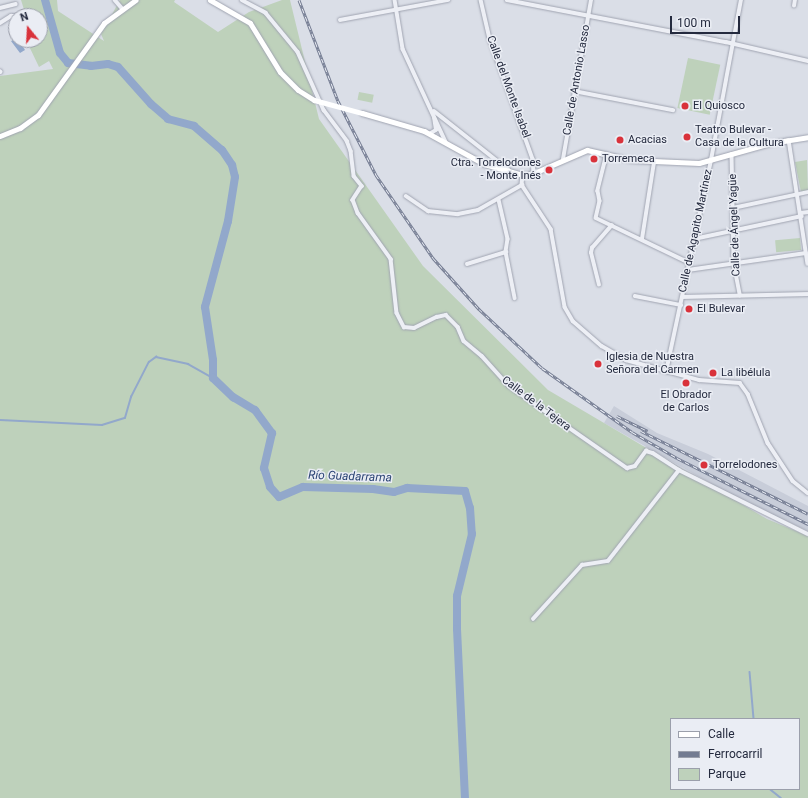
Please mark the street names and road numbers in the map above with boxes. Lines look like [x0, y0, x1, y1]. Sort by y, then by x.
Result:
street label: Calle de Antonio Lasso [561, 24, 593, 136]
street label: Calle del Monte Isabel [483, 34, 533, 140]
street label: Calle de Agapito Martínez [676, 168, 716, 294]
street label: Calle de Ángel Yagüe [727, 173, 743, 277]
street label: Calle de la Tejera [499, 374, 573, 434]

